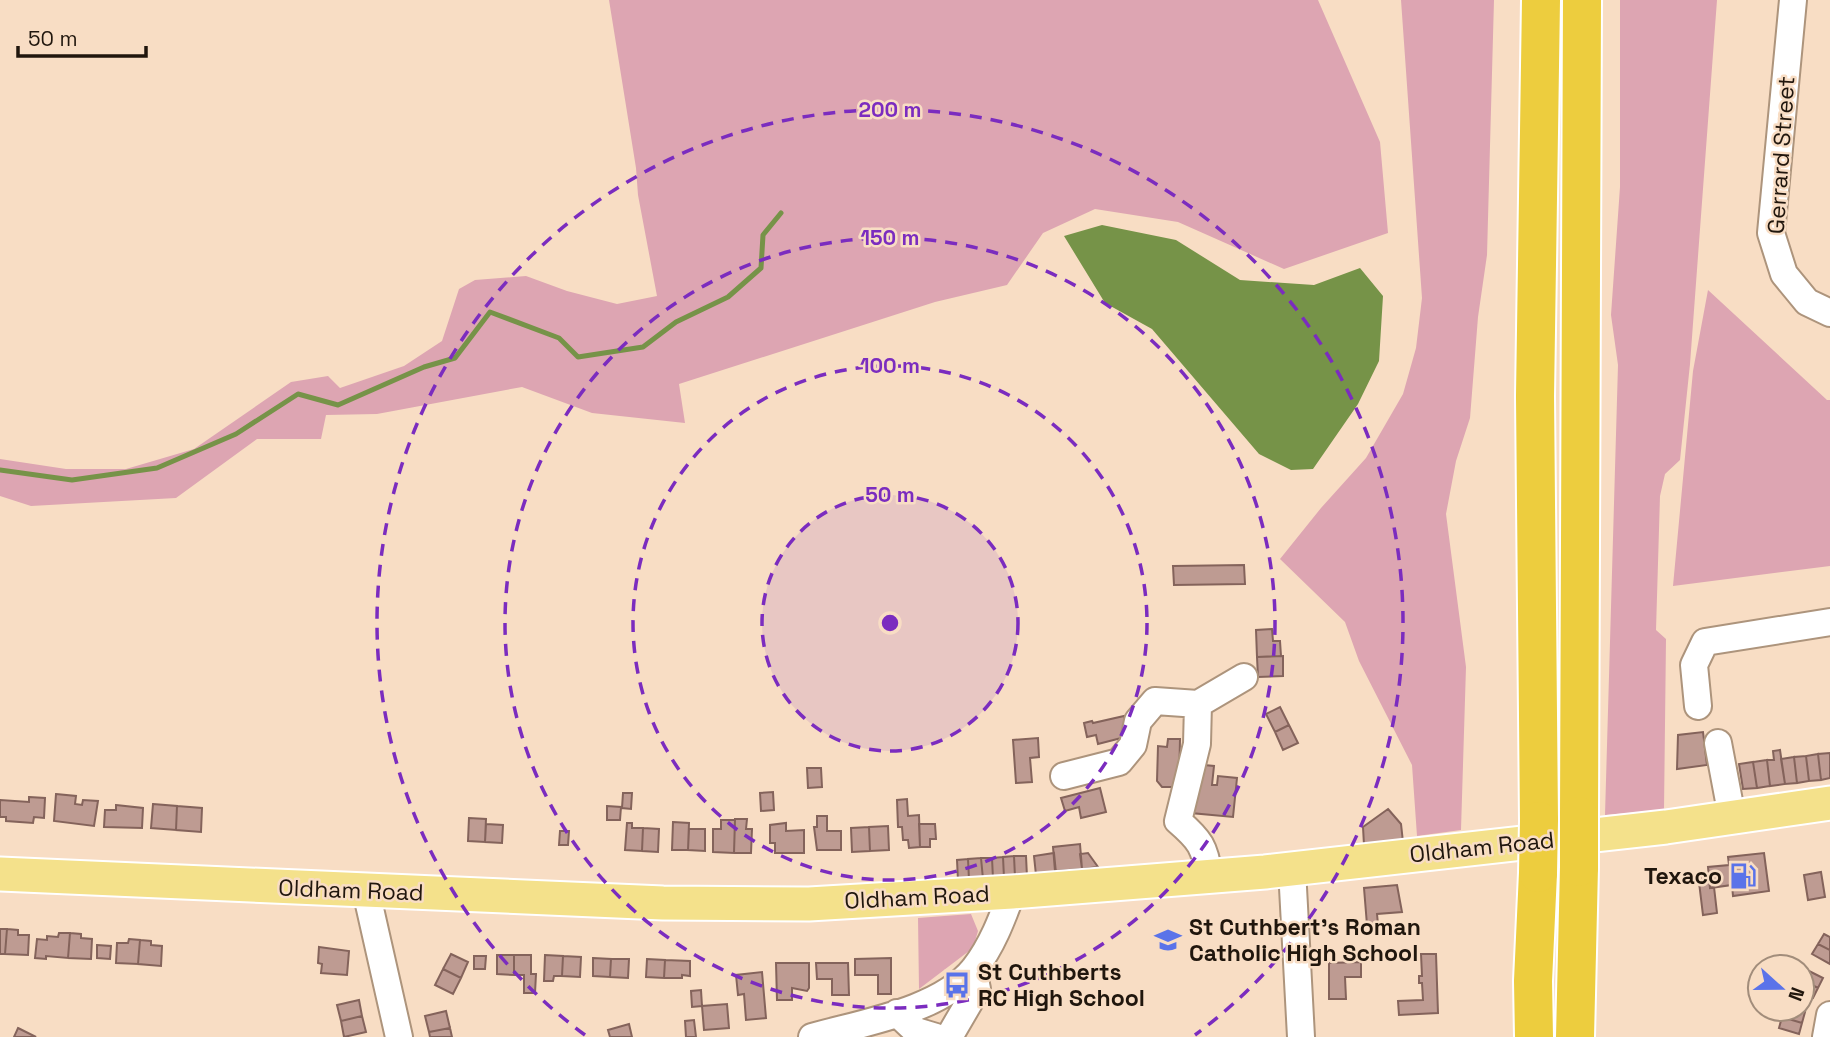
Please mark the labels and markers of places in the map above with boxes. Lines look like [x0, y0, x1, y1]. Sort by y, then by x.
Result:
centre of rings [878, 611, 902, 635]
place label: Texaco [1644, 861, 1722, 891]
fuel station icon: Texaco [1728, 861, 1758, 891]
place label: St Cuthbert's Roman Catholic High School [1189, 912, 1421, 968]
school or university icon: St Cuthbert's Roman Catholic High School [1153, 925, 1183, 955]
place label: St Cuthberts RC High School [978, 957, 1145, 1013]
bus stop icon: St Cuthberts RC High School [942, 970, 972, 1000]

